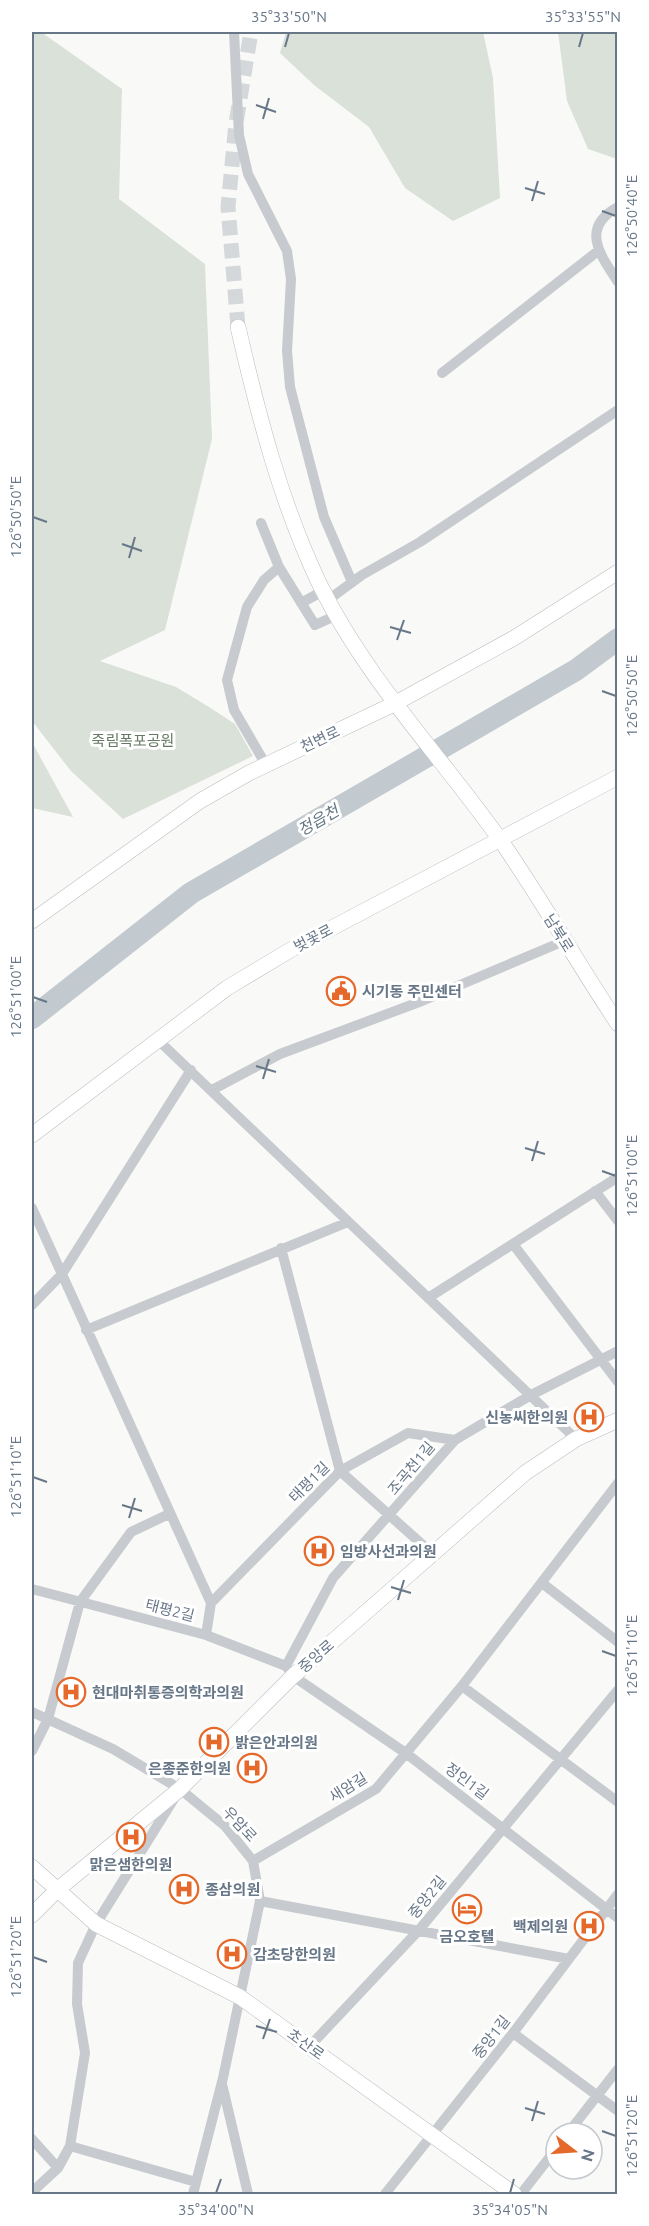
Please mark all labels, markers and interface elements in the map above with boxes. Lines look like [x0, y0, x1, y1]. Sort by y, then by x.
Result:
text: 35°33'50"N [251, 8, 327, 25]
text: 35°33'55"N [545, 8, 621, 25]
text: 126°50'40"E [623, 175, 640, 257]
text: 126°50'50"E [7, 476, 24, 558]
text: 126°50'50"E [623, 655, 640, 737]
street label: 천변로 [298, 723, 342, 755]
park label: 죽림폭포공원 [92, 732, 174, 749]
water label: 정읍천 [294, 800, 344, 839]
street label: 남북로 [541, 911, 577, 955]
street label: 벚꽃로 [291, 921, 335, 955]
text: 126°51'00"E [7, 956, 24, 1038]
public building icon: 시기동 주민센터 [325, 975, 357, 1007]
place label: 시기동 주민센터 [362, 983, 462, 1000]
text: 126°51'00"E [623, 1135, 640, 1217]
hospital icon: 신농씨한의원 [573, 1401, 605, 1433]
place label: 신농씨한의원 [485, 1409, 568, 1426]
text: 126°51'10"E [7, 1436, 24, 1518]
street label: 조곡천1길 [384, 1438, 438, 1498]
street label: 태평1길 [285, 1458, 333, 1506]
hospital icon: 임방사선과의원 [303, 1535, 335, 1567]
place label: 임방사선과의원 [340, 1543, 437, 1560]
street label: 태평2길 [144, 1596, 196, 1624]
text: 126°51'10"E [623, 1615, 640, 1697]
street label: 중앙로 [295, 1636, 337, 1676]
hospital icon: 현대마취통증의학과의원 [55, 1676, 87, 1708]
place label: 현대마취통증의학과의원 [92, 1684, 244, 1701]
hospital icon: 밝은안과의원 [198, 1726, 230, 1758]
place label: 밝은안과의원 [235, 1734, 318, 1751]
hospital icon: 은종준한의원 [236, 1752, 268, 1784]
street label: 정인1길 [442, 1759, 492, 1803]
place label: 은종준한의원 [148, 1760, 231, 1777]
street label: 새암길 [326, 1769, 370, 1805]
street label: 우암로 [220, 1803, 260, 1845]
hospital icon: 맑은샘한의원 [115, 1821, 147, 1853]
place label: 맑은샘한의원 [90, 1856, 172, 1873]
street label: 중앙2길 [405, 1872, 449, 1922]
hospital icon: 종삼의원 [168, 1873, 200, 1905]
place label: 종삼의원 [205, 1881, 260, 1898]
hotel icon: 금오호텔 [451, 1893, 483, 1925]
hospital icon: 백제의원 [573, 1910, 605, 1942]
text: 126°51'20"E [7, 1916, 24, 1998]
place label: 백제의원 [513, 1918, 568, 1935]
place label: 금오호텔 [439, 1928, 495, 1945]
hospital icon: 감초당한의원 [216, 1938, 248, 1970]
place label: 감초당한의원 [253, 1946, 336, 1963]
street label: 중앙1길 [469, 2012, 513, 2062]
street label: 초산로 [284, 2025, 328, 2063]
text: 126°51'20"E [623, 2095, 640, 2177]
north arrow [544, 2121, 604, 2181]
text: N [578, 2147, 599, 2164]
text: 35°34'00"N [178, 2201, 254, 2218]
text: 35°34'05"N [472, 2201, 548, 2218]

